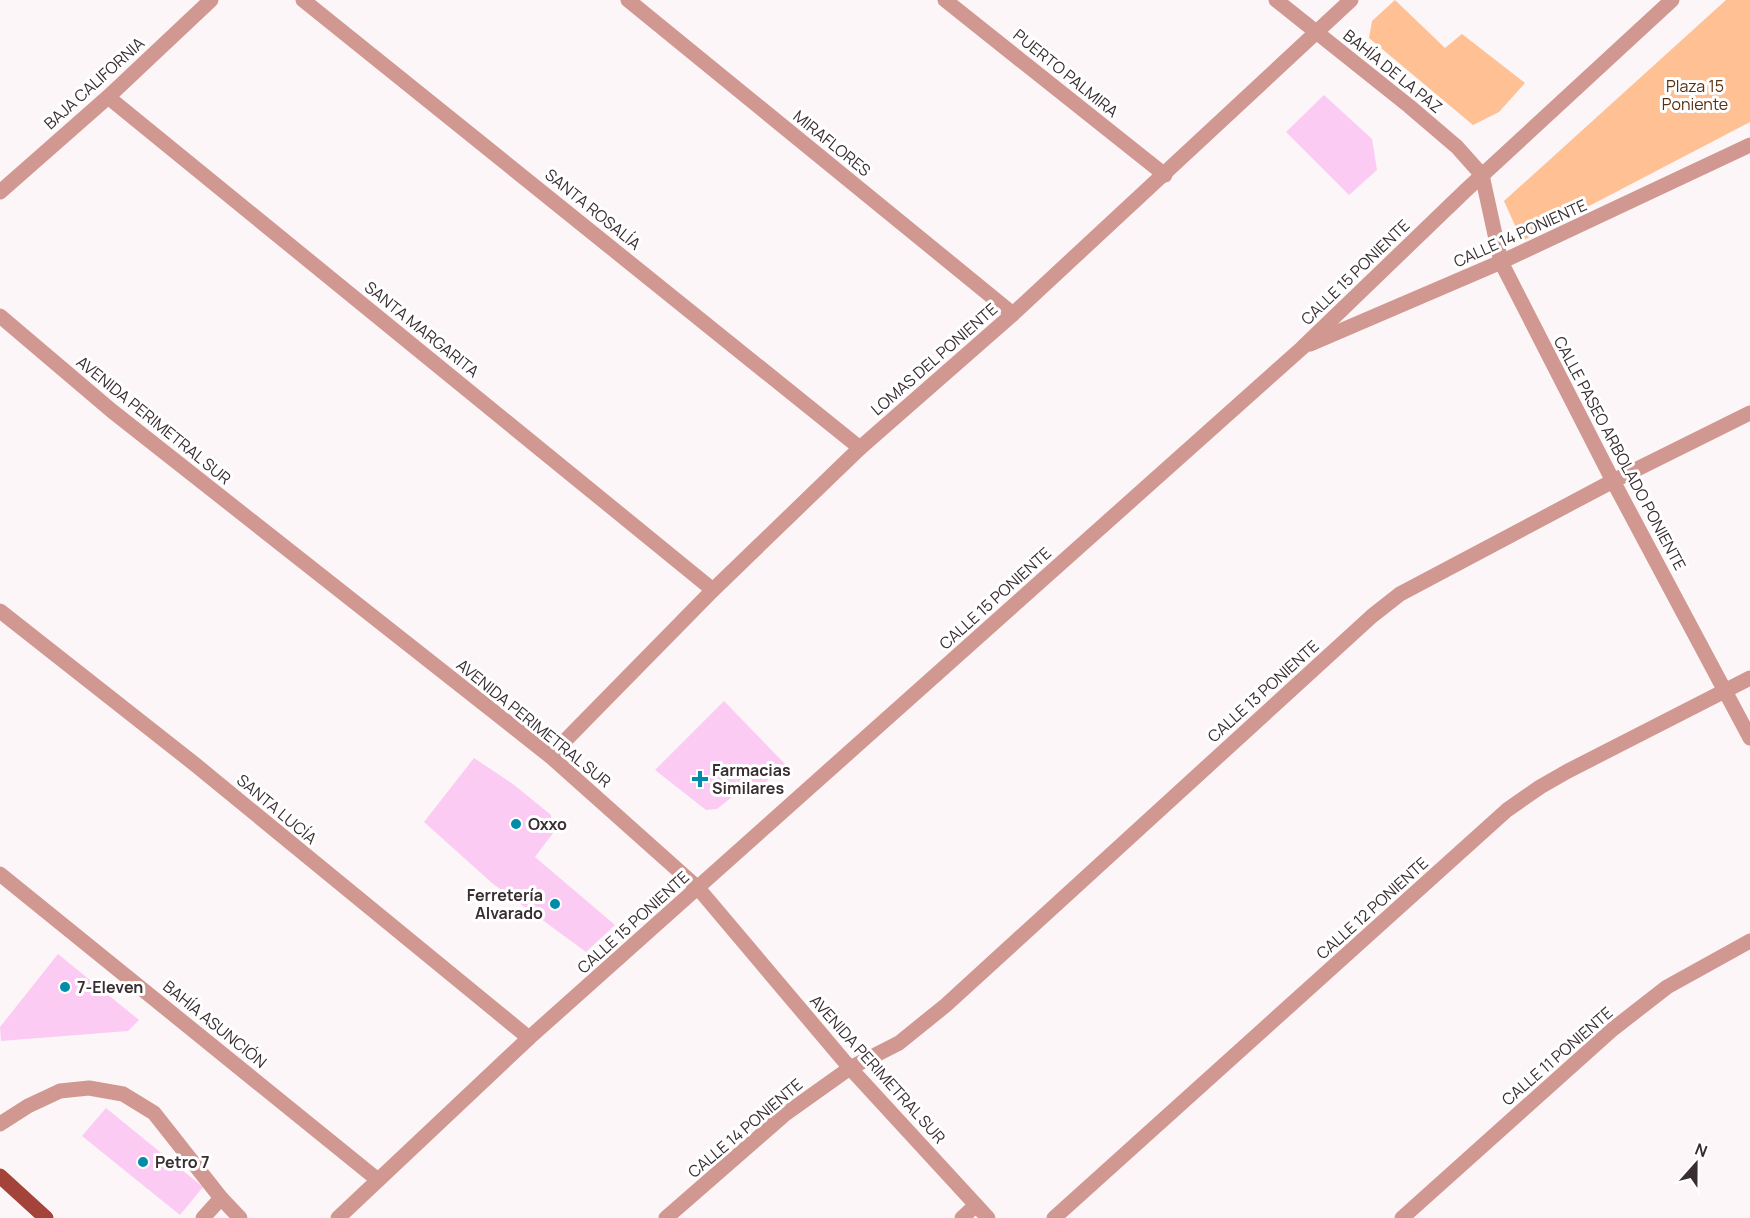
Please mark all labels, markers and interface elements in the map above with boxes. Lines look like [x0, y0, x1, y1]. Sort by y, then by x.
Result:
street label: PUERTO PALMIRA [1009, 24, 1123, 122]
street label: BAHÍA DE LA PAZ [1339, 24, 1447, 118]
street label: BAJA CALIFORNIA [39, 32, 149, 134]
park label: Plaza 15 Poniente [1662, 75, 1728, 115]
street label: MIRAFLORES [789, 105, 875, 181]
street label: SANTA ROSALÍA [541, 164, 645, 254]
street label: CALLE 14 PONIENTE [1450, 194, 1590, 272]
street label: CALLE 15 PONIENTE [1296, 214, 1414, 330]
street label: SANTA MARGARITA [360, 276, 484, 382]
street label: LOMAS DEL PONIENTE [866, 298, 1002, 420]
street label: CALLE PASEO ARBOLADO PONIENTE [1549, 332, 1691, 574]
street label: AVENIDA PERIMETRAL SUR [72, 351, 236, 489]
street label: CALLE 15 PONIENTE [934, 542, 1056, 654]
street label: CALLE 13 PONIENTE [1203, 635, 1323, 747]
street label: AVENIDA PERIMETRAL SUR [452, 654, 616, 792]
place label: Farmacias Similares [712, 759, 791, 799]
street label: SANTA LUCÍA [232, 769, 322, 849]
marker: Farmacias Similares [693, 772, 707, 786]
place label: Oxxo [528, 813, 567, 835]
marker: Oxxo [509, 817, 523, 831]
street label: CALLE 12 PONIENTE [1311, 852, 1433, 964]
street label: CALLE 15 PONIENTE [572, 866, 694, 978]
place label: Ferretería Alvarado [467, 884, 543, 924]
marker: Ferretería Alvarado [548, 897, 562, 911]
street label: BAHÍA ASUNCIÓN [159, 975, 271, 1073]
place label: 7-Eleven [77, 976, 143, 998]
marker: 7-Eleven [58, 980, 72, 994]
street label: AVENIDA PERIMETRAL SUR [805, 990, 951, 1148]
street label: CALLE 11 PONIENTE [1497, 1002, 1617, 1110]
street label: CALLE 14 PONIENTE [683, 1073, 807, 1183]
north arrow [1666, 1134, 1726, 1194]
text: N [1692, 1138, 1711, 1162]
place label: Petro 7 [155, 1151, 210, 1173]
marker: Petro 7 [136, 1155, 150, 1169]

